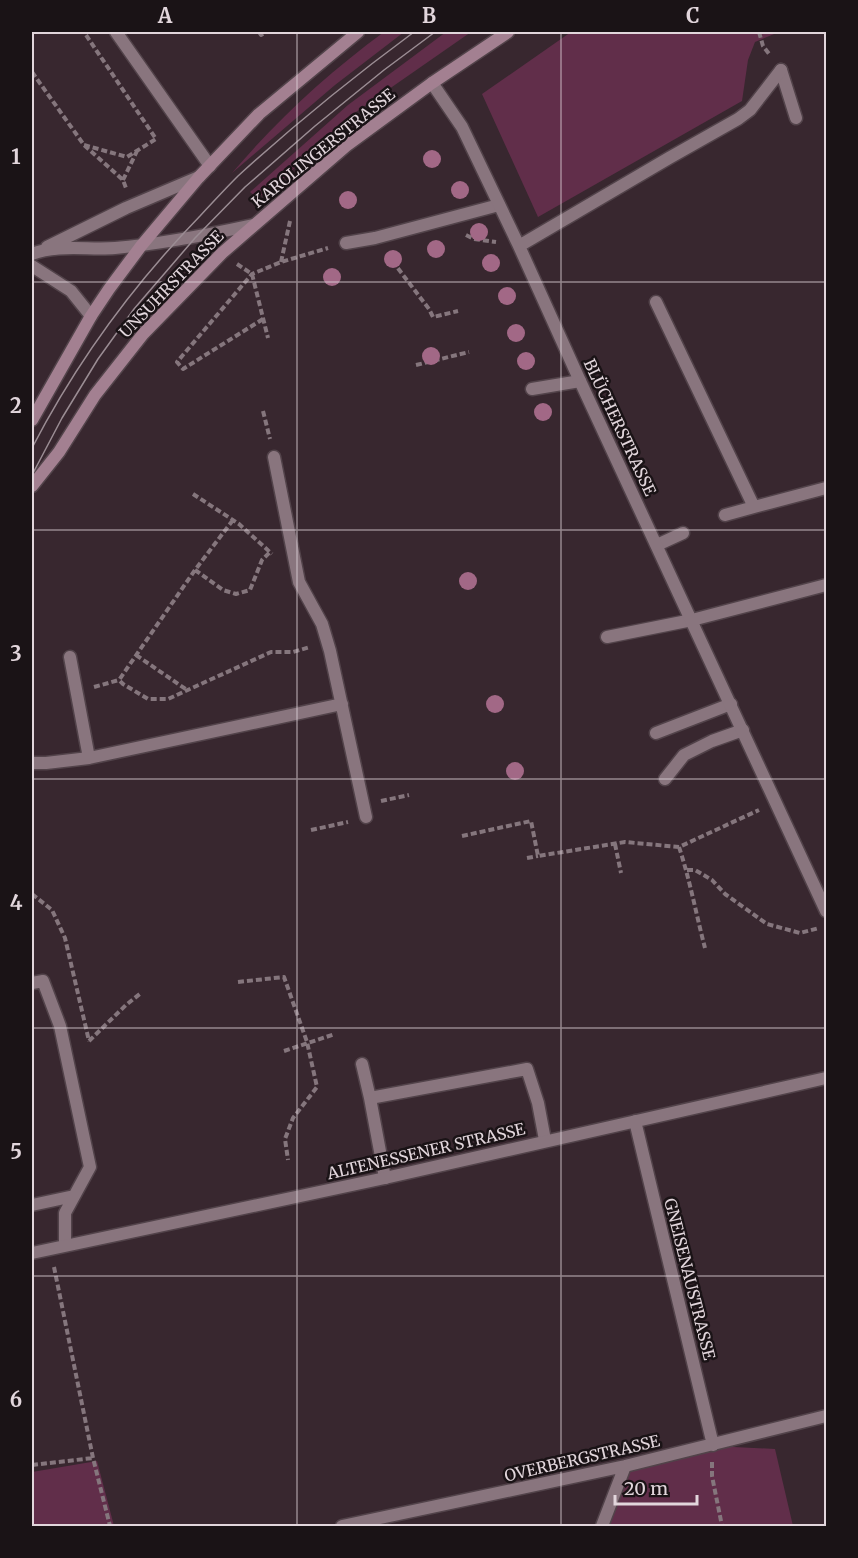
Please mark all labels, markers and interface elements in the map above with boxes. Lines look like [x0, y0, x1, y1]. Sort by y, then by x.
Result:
text: A [157, 3, 173, 28]
text: B [422, 3, 436, 28]
text: C [686, 3, 700, 28]
street label: KAROLINGERSTRASSE [247, 84, 399, 212]
text: 1 [11, 144, 21, 169]
street label: UNSUHRSTRASSE [115, 226, 228, 342]
street label: BLÜCHERSTRASSE [580, 355, 661, 499]
text: 2 [10, 393, 22, 418]
text: 3 [10, 641, 22, 666]
text: 4 [10, 890, 23, 915]
street label: ALTENESSENER STRASSE [324, 1118, 528, 1184]
text: 5 [10, 1139, 22, 1164]
street label: GNEISENAUSTRASSE [660, 1196, 720, 1363]
text: 6 [10, 1387, 22, 1412]
street label: OVERBERGSTRASSE [502, 1430, 662, 1486]
scale bar [615, 1468, 698, 1506]
text: 20 m [624, 1477, 668, 1500]

